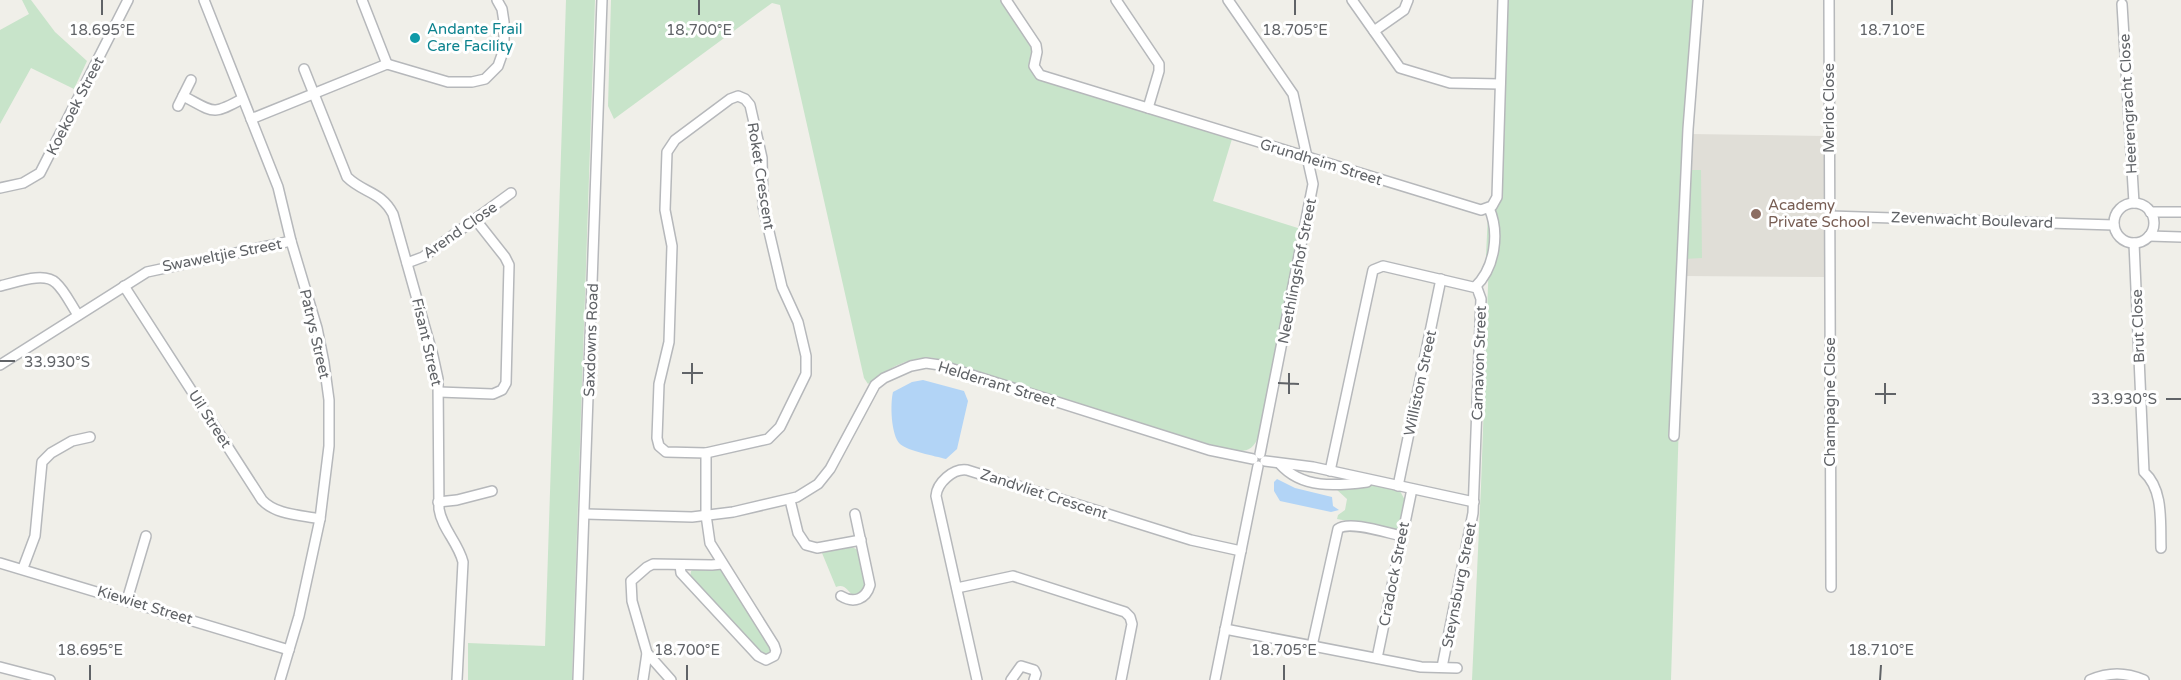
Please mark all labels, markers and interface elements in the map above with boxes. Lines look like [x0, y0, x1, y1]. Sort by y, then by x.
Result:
place label: Andante Frail Care Facility [427, 20, 522, 55]
text: 18.695°E [69, 21, 135, 39]
text: 18.700°E [666, 21, 732, 39]
text: 18.705°E [1262, 21, 1328, 39]
text: 18.710°E [1859, 21, 1925, 39]
marker: Andante Frail Care Facility [408, 31, 422, 45]
street label: Heerengracht Close [2115, 33, 2141, 175]
street label: Koekoek Street [42, 53, 108, 158]
street label: Merlot Close [1820, 63, 1838, 153]
street label: Roket Crescent [744, 121, 778, 231]
street label: Grundheim Street [1258, 135, 1384, 189]
place label: Academy Private School [1768, 196, 1870, 231]
street label: Neethlingshof Street [1274, 197, 1320, 345]
street label: Arend Close [419, 198, 501, 262]
marker: Academy Private School [1749, 207, 1763, 221]
street label: Zevenwacht Boulevard [1891, 208, 2053, 232]
street label: Swaweltjie Street [161, 235, 284, 275]
street label: Saxdowns Road [580, 283, 602, 397]
street label: Patrys Street [296, 287, 334, 381]
street label: Brut Close [2128, 289, 2148, 363]
street label: Fisant Street [408, 296, 446, 388]
street label: Carnavon Street [1468, 305, 1490, 421]
street label: Williston Street [1400, 328, 1440, 438]
street label: Champagne Close [1821, 337, 1839, 467]
text: 33.930°S [24, 353, 90, 371]
street label: Helderrant Street [936, 357, 1059, 411]
street label: Uil Street [185, 387, 235, 452]
text: 33.930°S [2091, 390, 2157, 408]
street label: Zandvliet Crescent [978, 465, 1110, 523]
street label: Cradock Street [1375, 520, 1413, 628]
street label: Steynsburg Street [1438, 520, 1480, 649]
street label: Kiewiet Street [95, 582, 195, 628]
text: 18.695°E [57, 641, 123, 659]
text: 18.700°E [654, 641, 720, 659]
text: 18.705°E [1251, 641, 1317, 659]
text: 18.710°E [1848, 641, 1914, 659]

